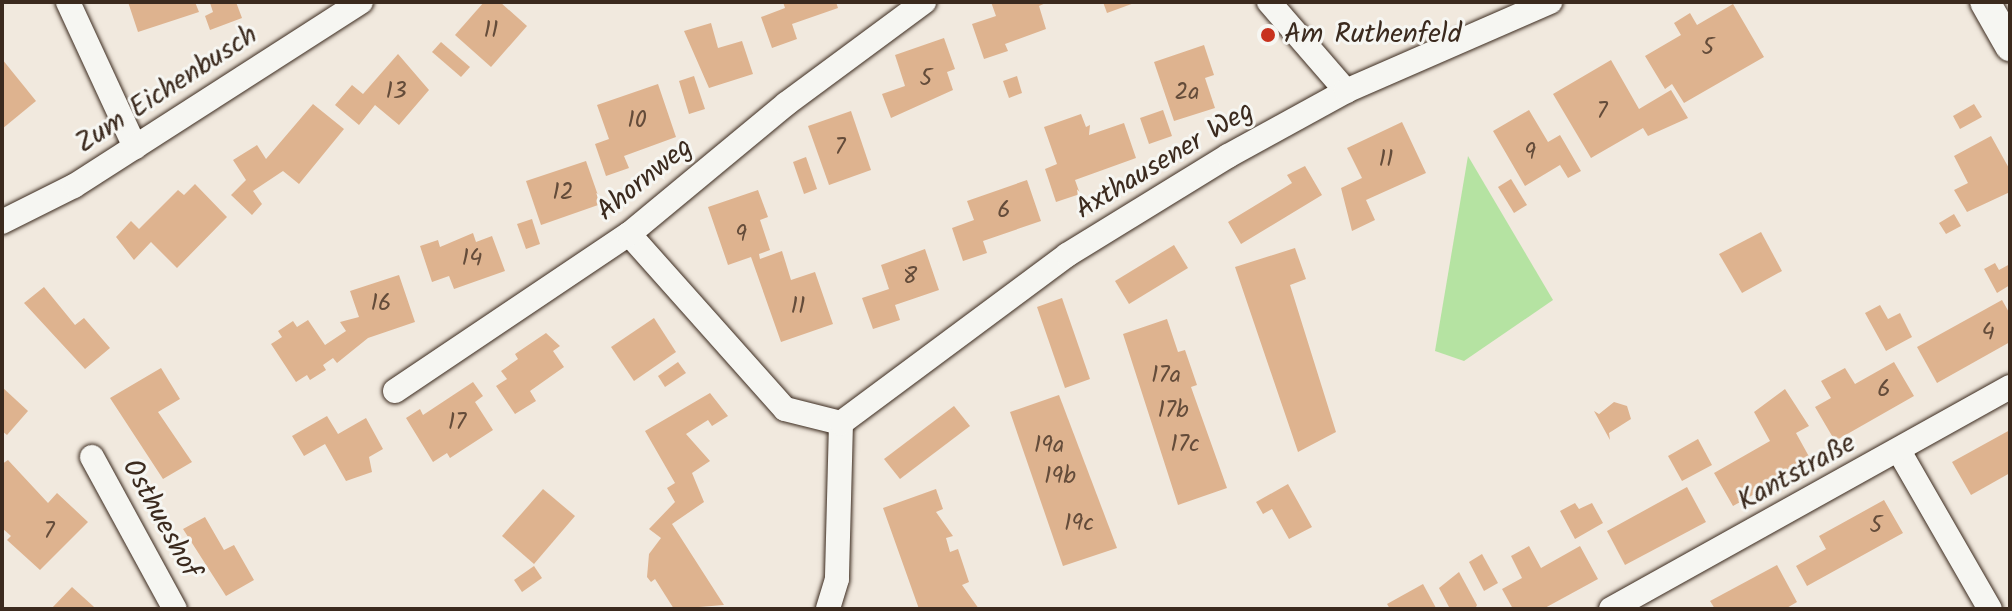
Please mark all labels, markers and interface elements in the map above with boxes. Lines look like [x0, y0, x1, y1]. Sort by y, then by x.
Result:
house number: 11 [483, 17, 499, 45]
place label: Am Ruthenfeld [1284, 18, 1462, 52]
street label: Zum Eichenbusch [70, 19, 264, 161]
marker: Am Ruthenfeld [1259, 26, 1277, 44]
house number: 5 [1702, 34, 1714, 62]
house number: 5 [920, 65, 932, 93]
house number: 13 [385, 78, 407, 106]
house number: 2a [1174, 79, 1200, 107]
street label: Axthausener Weg [1070, 95, 1260, 227]
house number: 7 [1596, 98, 1608, 126]
house number: 10 [627, 107, 647, 135]
street label: Ahornweg [590, 131, 700, 229]
house number: 7 [834, 134, 846, 162]
house number: 9 [1524, 139, 1536, 167]
house number: 11 [1378, 146, 1394, 174]
house number: 12 [552, 179, 574, 207]
house number: 6 [997, 197, 1011, 225]
house number: 9 [735, 221, 747, 249]
house number: 14 [462, 245, 482, 273]
house number: 8 [903, 263, 917, 291]
house number: 16 [371, 290, 391, 318]
house number: 11 [790, 293, 806, 321]
house number: 4 [1981, 319, 1995, 347]
house number: 17a [1151, 362, 1181, 390]
house number: 6 [1877, 376, 1891, 404]
house number: 17b [1157, 397, 1189, 425]
house number: 17 [448, 409, 466, 437]
street label: Kantstraße [1732, 427, 1862, 519]
house number: 17c [1170, 431, 1200, 459]
house number: 19a [1034, 432, 1064, 460]
street label: Osthueshof [114, 454, 206, 584]
house number: 19b [1044, 463, 1076, 491]
house number: 19c [1064, 510, 1094, 538]
house number: 5 [1870, 512, 1882, 540]
house number: 7 [43, 518, 55, 546]

